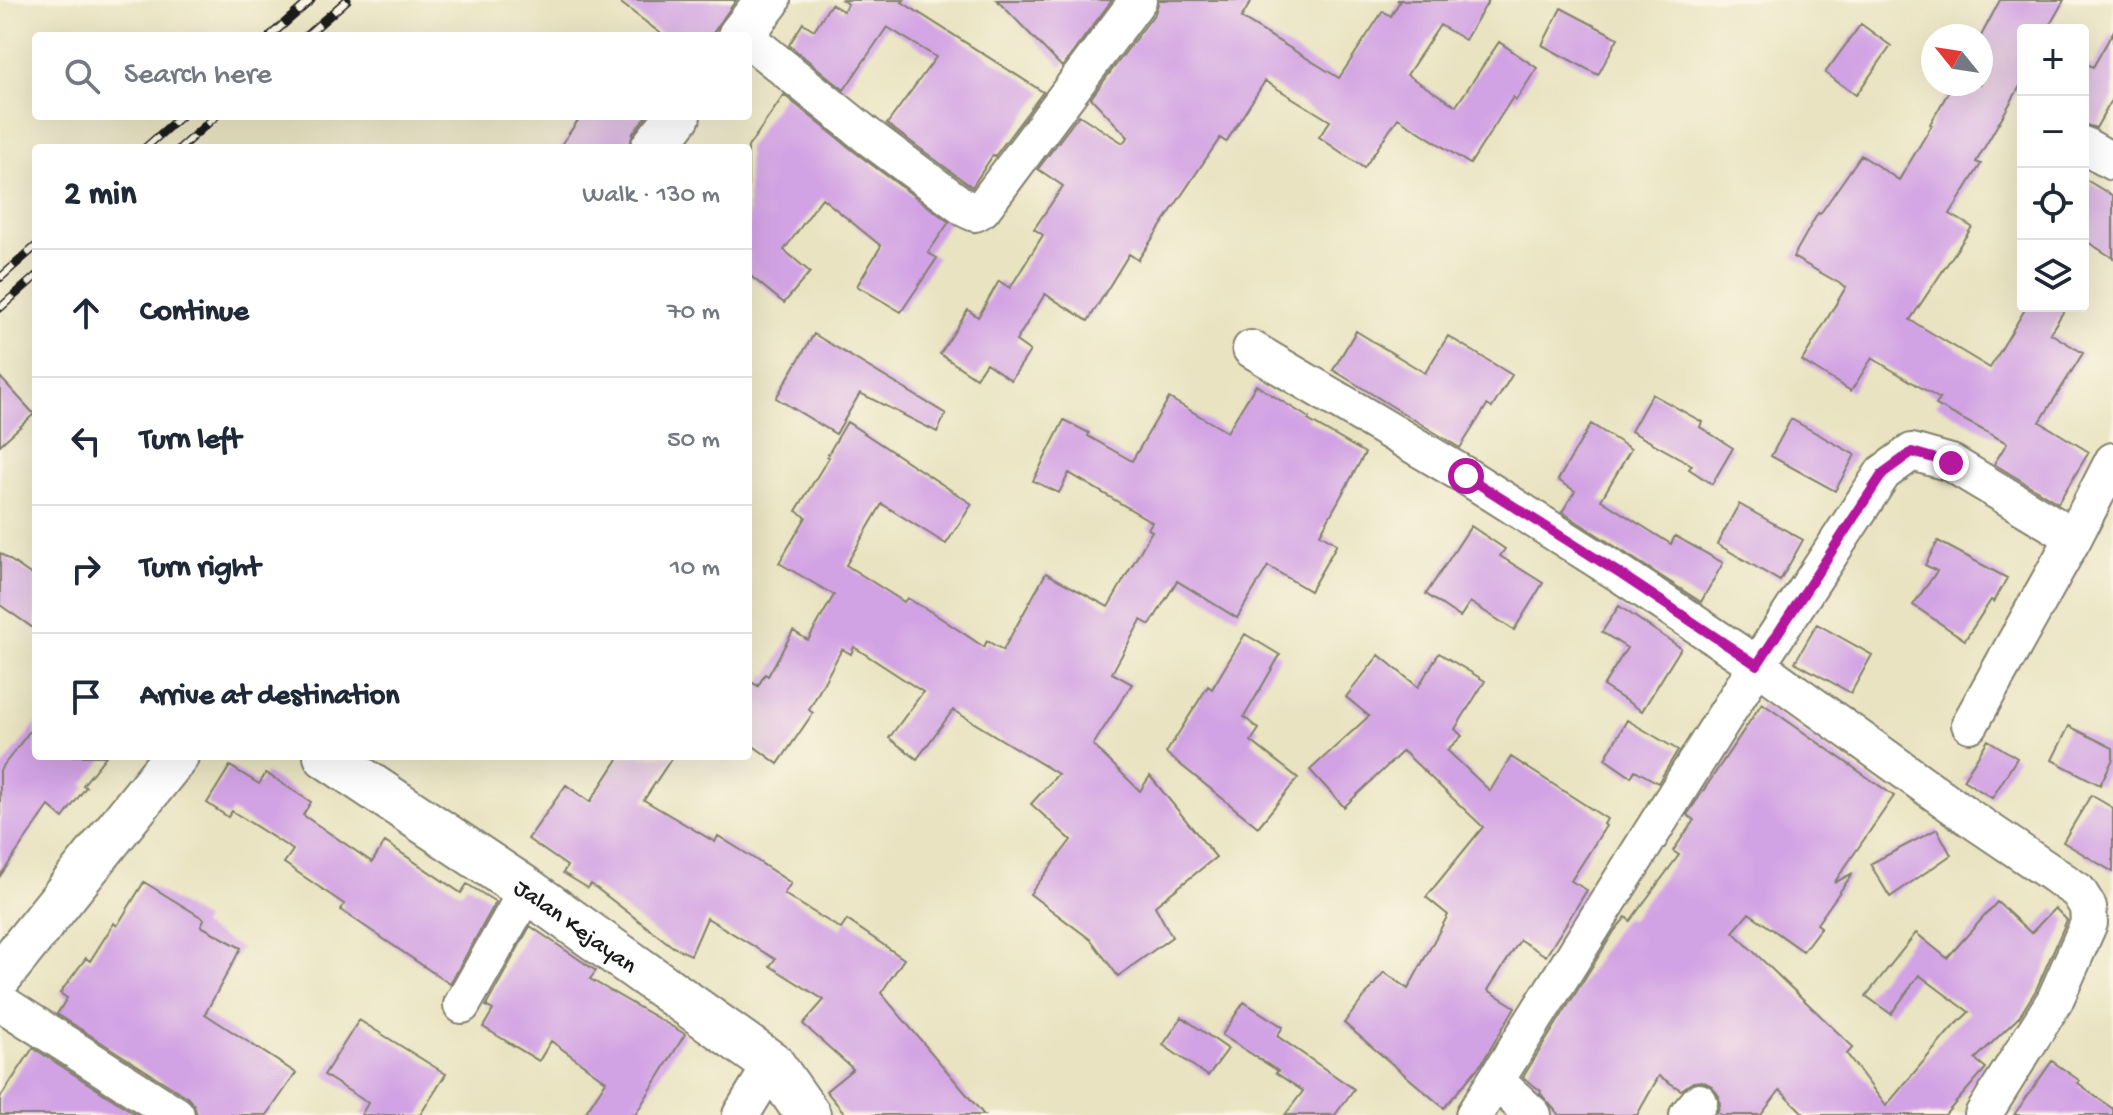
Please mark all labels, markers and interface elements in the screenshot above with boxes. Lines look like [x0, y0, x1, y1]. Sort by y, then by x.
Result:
north arrow [1921, 24, 1993, 96]
map controls [2017, 24, 2089, 312]
button: + [2017, 24, 2089, 96]
search box [32, 32, 752, 120]
icon: search [60, 54, 104, 98]
text: Search here [124, 59, 272, 94]
button: − [2017, 96, 2089, 168]
button: locate [2017, 168, 2089, 240]
text: 2 min [64, 176, 136, 216]
text: Walk · 130 m [582, 181, 720, 212]
button: layers [2017, 240, 2089, 312]
icon: ahead [64, 291, 108, 335]
text: Continue [140, 296, 249, 331]
text: 70 m [667, 298, 720, 329]
icon: left [64, 419, 108, 463]
text: Turn left [140, 424, 241, 459]
text: 50 m [667, 426, 720, 457]
route end [1933, 445, 1969, 481]
route start [1448, 458, 1484, 494]
icon: right [64, 547, 108, 591]
text: Turn right [140, 552, 260, 587]
text: 10 m [670, 554, 720, 585]
icon: arrive [64, 675, 108, 719]
text: Arrive at destination [140, 680, 400, 715]
street label: Jalan Kejayan [507, 874, 642, 982]

